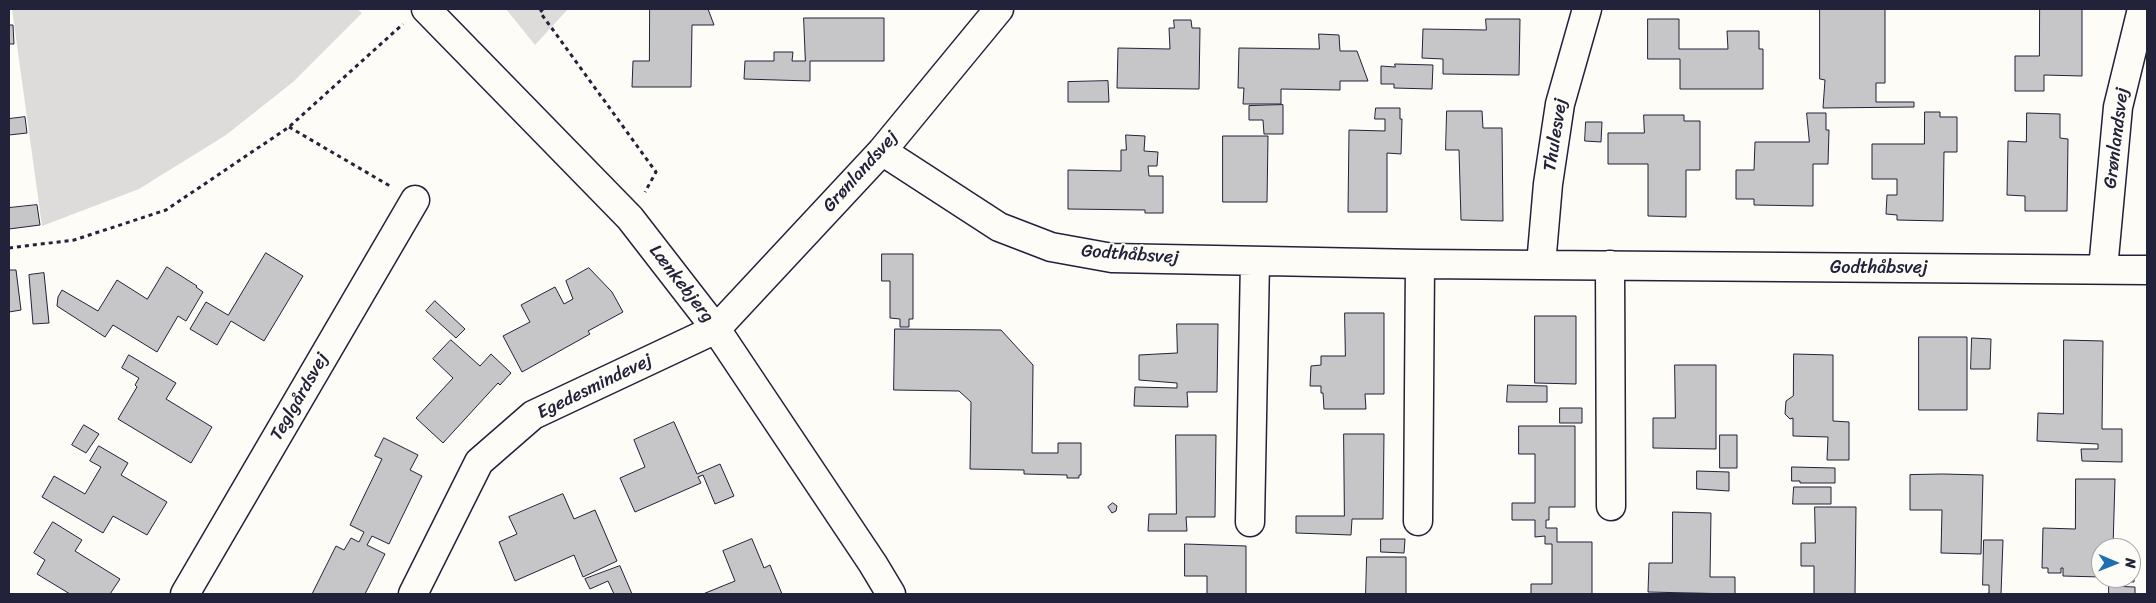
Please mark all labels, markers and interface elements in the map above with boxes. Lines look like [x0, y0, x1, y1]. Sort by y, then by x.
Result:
street label: Grønlandsvej [2100, 86, 2134, 190]
street label: Thulesvej [1540, 97, 1572, 173]
street label: Grønlandsvej [819, 127, 903, 217]
street label: Lænkebjerg [644, 241, 718, 327]
street label: Godthåbsvej [1080, 241, 1180, 269]
street label: Godthåbsvej [1830, 257, 1928, 279]
street label: Teglgårdsvej [266, 349, 334, 445]
street label: Egedesmindevej [534, 350, 656, 424]
north arrow [2091, 538, 2141, 588]
text: N [2118, 558, 2143, 568]

